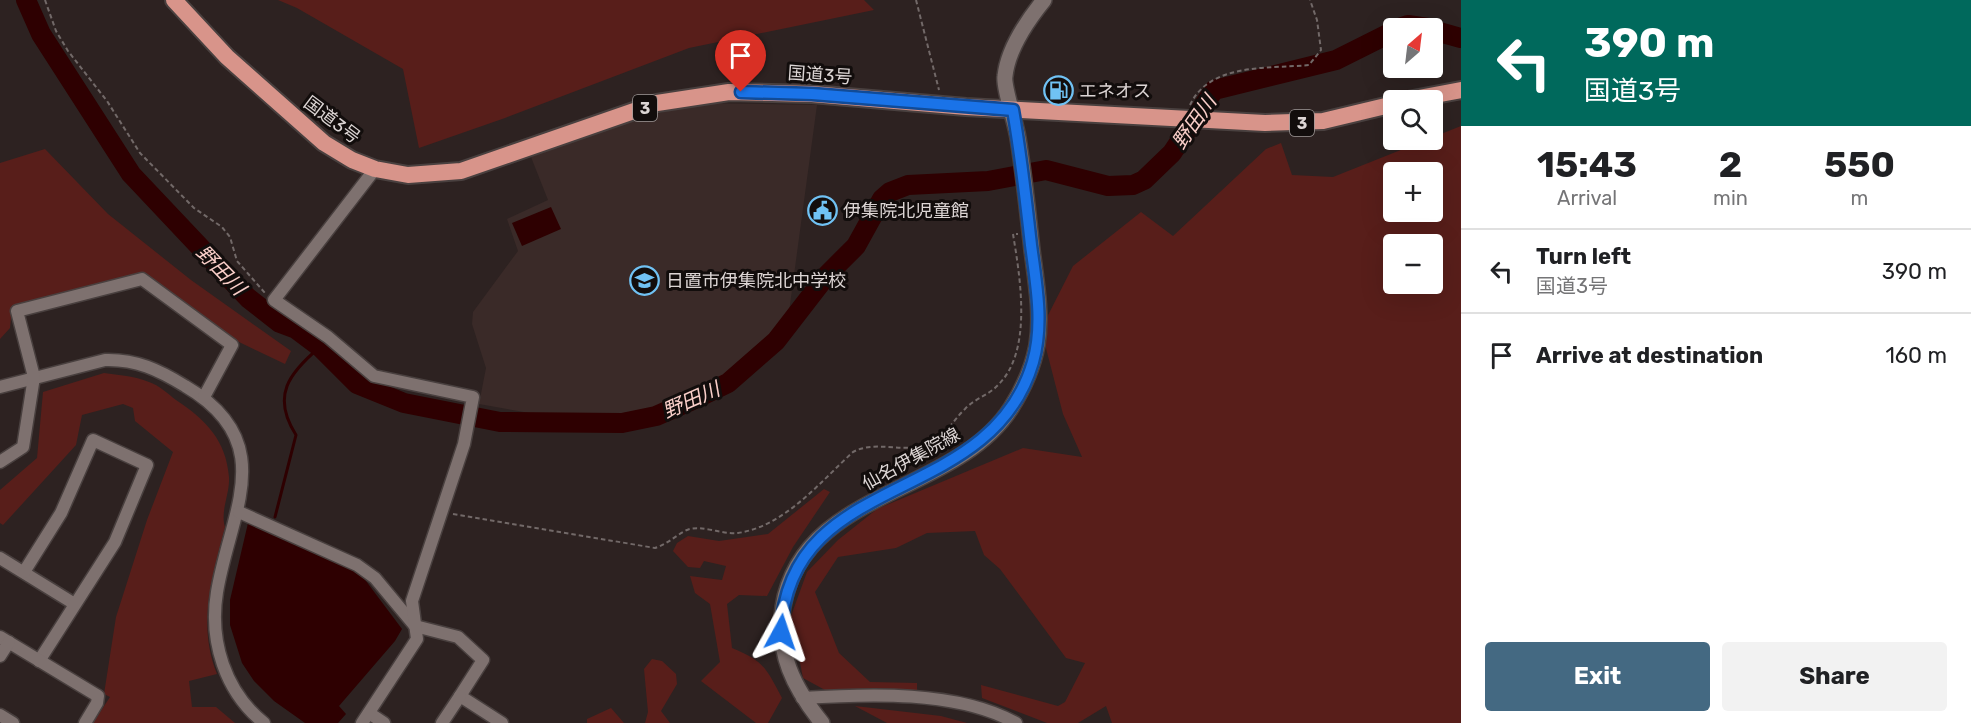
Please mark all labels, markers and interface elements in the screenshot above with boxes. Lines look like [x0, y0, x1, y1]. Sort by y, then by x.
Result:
north arrow [1383, 18, 1443, 78]
map controls [1383, 18, 1443, 294]
text: 390 m [1584, 18, 1715, 68]
icon: left [1485, 24, 1563, 102]
pin [715, 30, 766, 92]
icon: arrive [724, 39, 757, 72]
street label: 国道3号 [787, 62, 853, 88]
fuel station icon: エネオス [1042, 75, 1074, 107]
text: 国道3号 [1584, 75, 1681, 107]
place label: エネオス [1079, 80, 1151, 102]
water label: 野田川 [1167, 89, 1222, 153]
button: search [1383, 90, 1443, 150]
street label: 国道3号 [299, 92, 365, 148]
road number: 3 [633, 95, 657, 121]
road number: 3 [1290, 110, 1314, 136]
text: 15:43 [1537, 143, 1637, 186]
text: 2 [1719, 143, 1742, 186]
text: 550 [1824, 143, 1895, 186]
button: + [1383, 162, 1443, 222]
text: Arrival [1557, 186, 1617, 210]
text: min [1713, 186, 1748, 210]
text: m [1851, 186, 1868, 210]
public building icon: 伊集院北児童館 [806, 195, 838, 227]
place label: 伊集院北児童館 [843, 200, 969, 222]
button: − [1383, 234, 1443, 294]
water label: 野田川 [192, 240, 252, 301]
text: Turn left [1536, 243, 1631, 270]
icon: left [1485, 255, 1518, 288]
text: 390 m [1882, 258, 1947, 285]
school or university icon: 日置市伊集院北中学校 [629, 265, 661, 297]
place label: 日置市伊集院北中学校 [666, 270, 846, 292]
text: 国道3号 [1536, 274, 1608, 298]
icon: arrive [1485, 339, 1518, 372]
text: Arrive at destination [1536, 342, 1763, 369]
text: 160 m [1885, 342, 1947, 369]
water label: 野田川 [659, 376, 725, 423]
street label: 仙名伊集院線 [858, 423, 964, 495]
position arrow [749, 600, 813, 664]
button: Exit [1485, 642, 1710, 711]
button: Share [1722, 642, 1947, 711]

